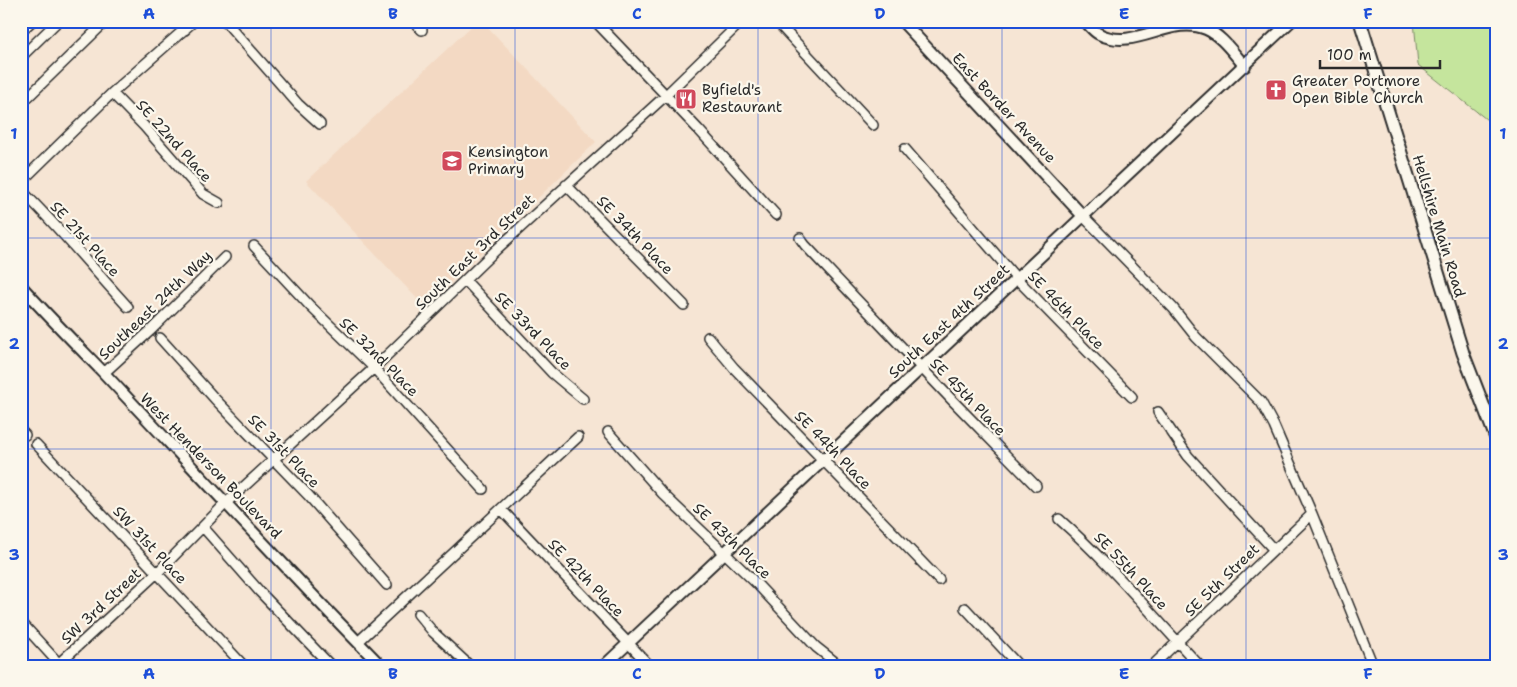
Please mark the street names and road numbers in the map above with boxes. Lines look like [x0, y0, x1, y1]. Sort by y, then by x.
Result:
street label: East Border Avenue [948, 49, 1060, 167]
street label: SE 22nd Place [132, 95, 216, 187]
street label: Hellshire Main Road [1408, 152, 1470, 300]
street label: South East 3rd Street [411, 190, 539, 314]
street label: SE 34th Place [592, 191, 678, 279]
street label: SE 21st Place [46, 197, 124, 281]
street label: Southeast 24th Way [94, 246, 216, 364]
street label: South East 4th Street [884, 259, 1014, 383]
street label: SE 46th Place [1023, 266, 1109, 354]
street label: SE 33rd Place [490, 287, 576, 375]
street label: SE 32nd Place [335, 313, 423, 401]
street label: SE 45th Place [926, 354, 1010, 440]
street label: West Henderson Boulevard [136, 389, 287, 544]
street label: SE 44th Place [790, 406, 876, 494]
street label: SE 31st Place [244, 410, 324, 492]
street label: SE 43th Place [689, 499, 775, 583]
street label: SW 31st Place [109, 502, 191, 588]
street label: SE 55th Place [1090, 528, 1172, 614]
street label: SE 42th Place [544, 535, 628, 621]
street label: SE 5th Street [1180, 539, 1264, 621]
street label: SW 3rd Street [56, 564, 146, 648]

